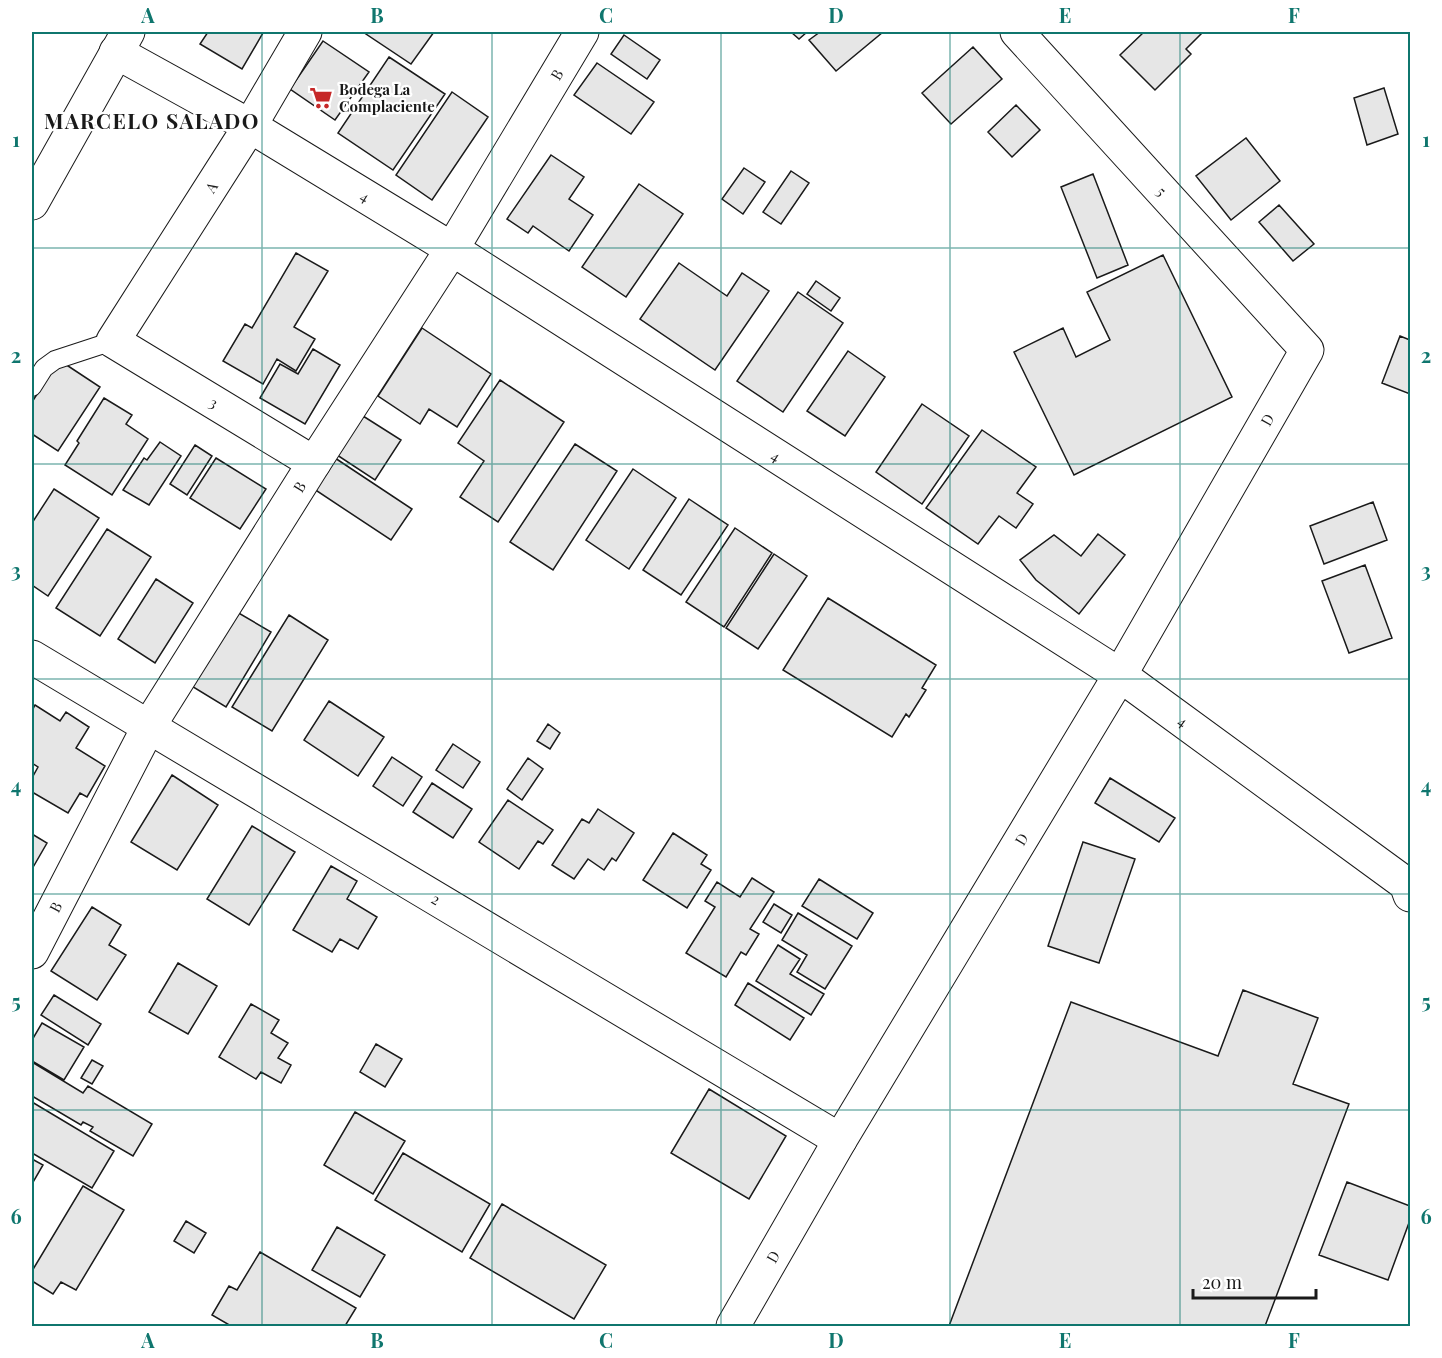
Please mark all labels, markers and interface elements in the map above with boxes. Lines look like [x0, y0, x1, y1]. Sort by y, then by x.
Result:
text: A [140, 1, 155, 28]
text: B [370, 1, 384, 28]
text: C [599, 1, 613, 28]
text: D [828, 1, 844, 28]
text: E [1059, 1, 1071, 28]
text: F [1288, 1, 1300, 28]
street label: B [546, 65, 568, 84]
place label: Bodega La Complaciente [339, 79, 435, 116]
supermarket icon: Bodega La Complaciente [308, 85, 334, 111]
district label: MARCELO SALADO [44, 106, 260, 134]
text: 1 [12, 125, 20, 152]
text: 1 [1422, 125, 1430, 152]
street label: A [199, 177, 222, 197]
street label: 5 [1152, 182, 1172, 200]
street label: 4 [357, 186, 374, 207]
text: 2 [11, 341, 21, 368]
text: 2 [1421, 341, 1431, 368]
street label: 3 [206, 392, 222, 413]
street label: D [1256, 410, 1278, 429]
street label: 4 [768, 445, 785, 466]
street label: B [288, 477, 310, 496]
text: 3 [11, 556, 21, 583]
text: 3 [1421, 556, 1431, 583]
street label: 4 [1174, 711, 1192, 731]
text: 4 [11, 771, 21, 798]
text: 4 [1421, 771, 1431, 798]
street label: D [1010, 829, 1033, 849]
street label: 2 [428, 888, 444, 909]
street label: B [44, 898, 66, 915]
text: 5 [11, 987, 21, 1014]
text: 5 [1421, 987, 1431, 1014]
text: 6 [10, 1202, 22, 1229]
text: 6 [1420, 1202, 1432, 1229]
street label: D [762, 1247, 784, 1266]
scale bar [1193, 1262, 1316, 1300]
text: 20 m [1202, 1270, 1242, 1294]
text: A [140, 1326, 155, 1353]
text: B [370, 1326, 384, 1353]
text: C [599, 1326, 613, 1353]
text: D [828, 1326, 844, 1353]
text: E [1059, 1326, 1071, 1353]
text: F [1288, 1326, 1300, 1353]

